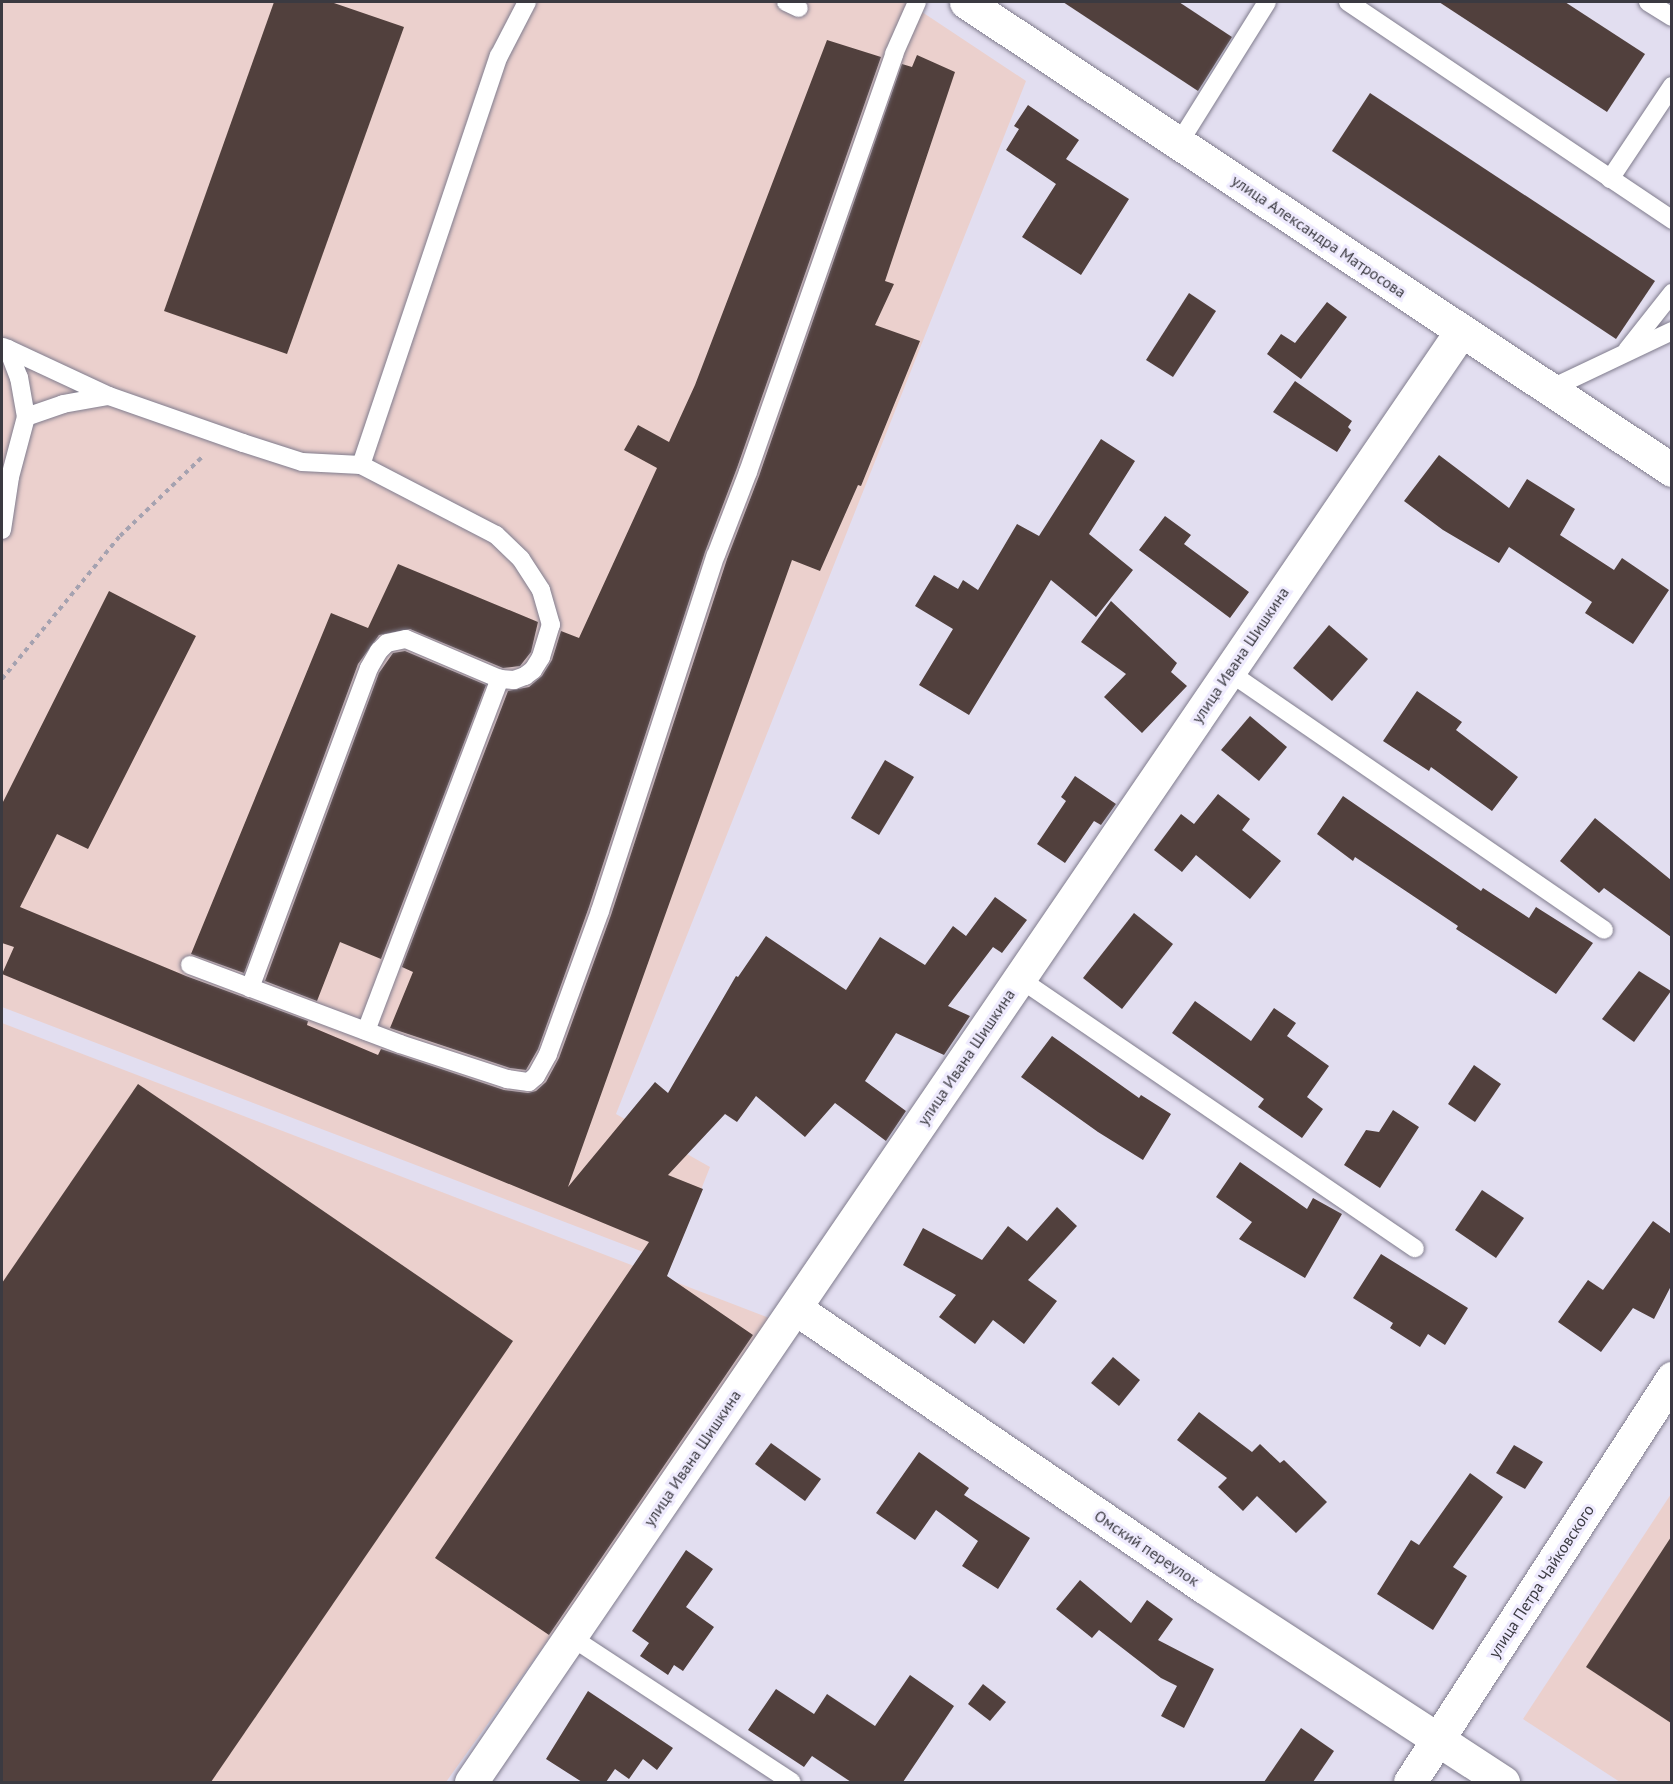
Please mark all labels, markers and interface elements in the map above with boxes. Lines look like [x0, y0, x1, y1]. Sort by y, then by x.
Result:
street label: улица Александра Матросова [1228, 170, 1410, 302]
street label: улица Ивана Шишкина [1187, 583, 1293, 727]
street label: улица Ивана Шишкина [913, 985, 1019, 1129]
street label: улица Ивана Шишкина [639, 1386, 745, 1530]
street label: улица Петра Чайковского [1484, 1501, 1598, 1661]
street label: Омский переулок [1091, 1506, 1203, 1590]

